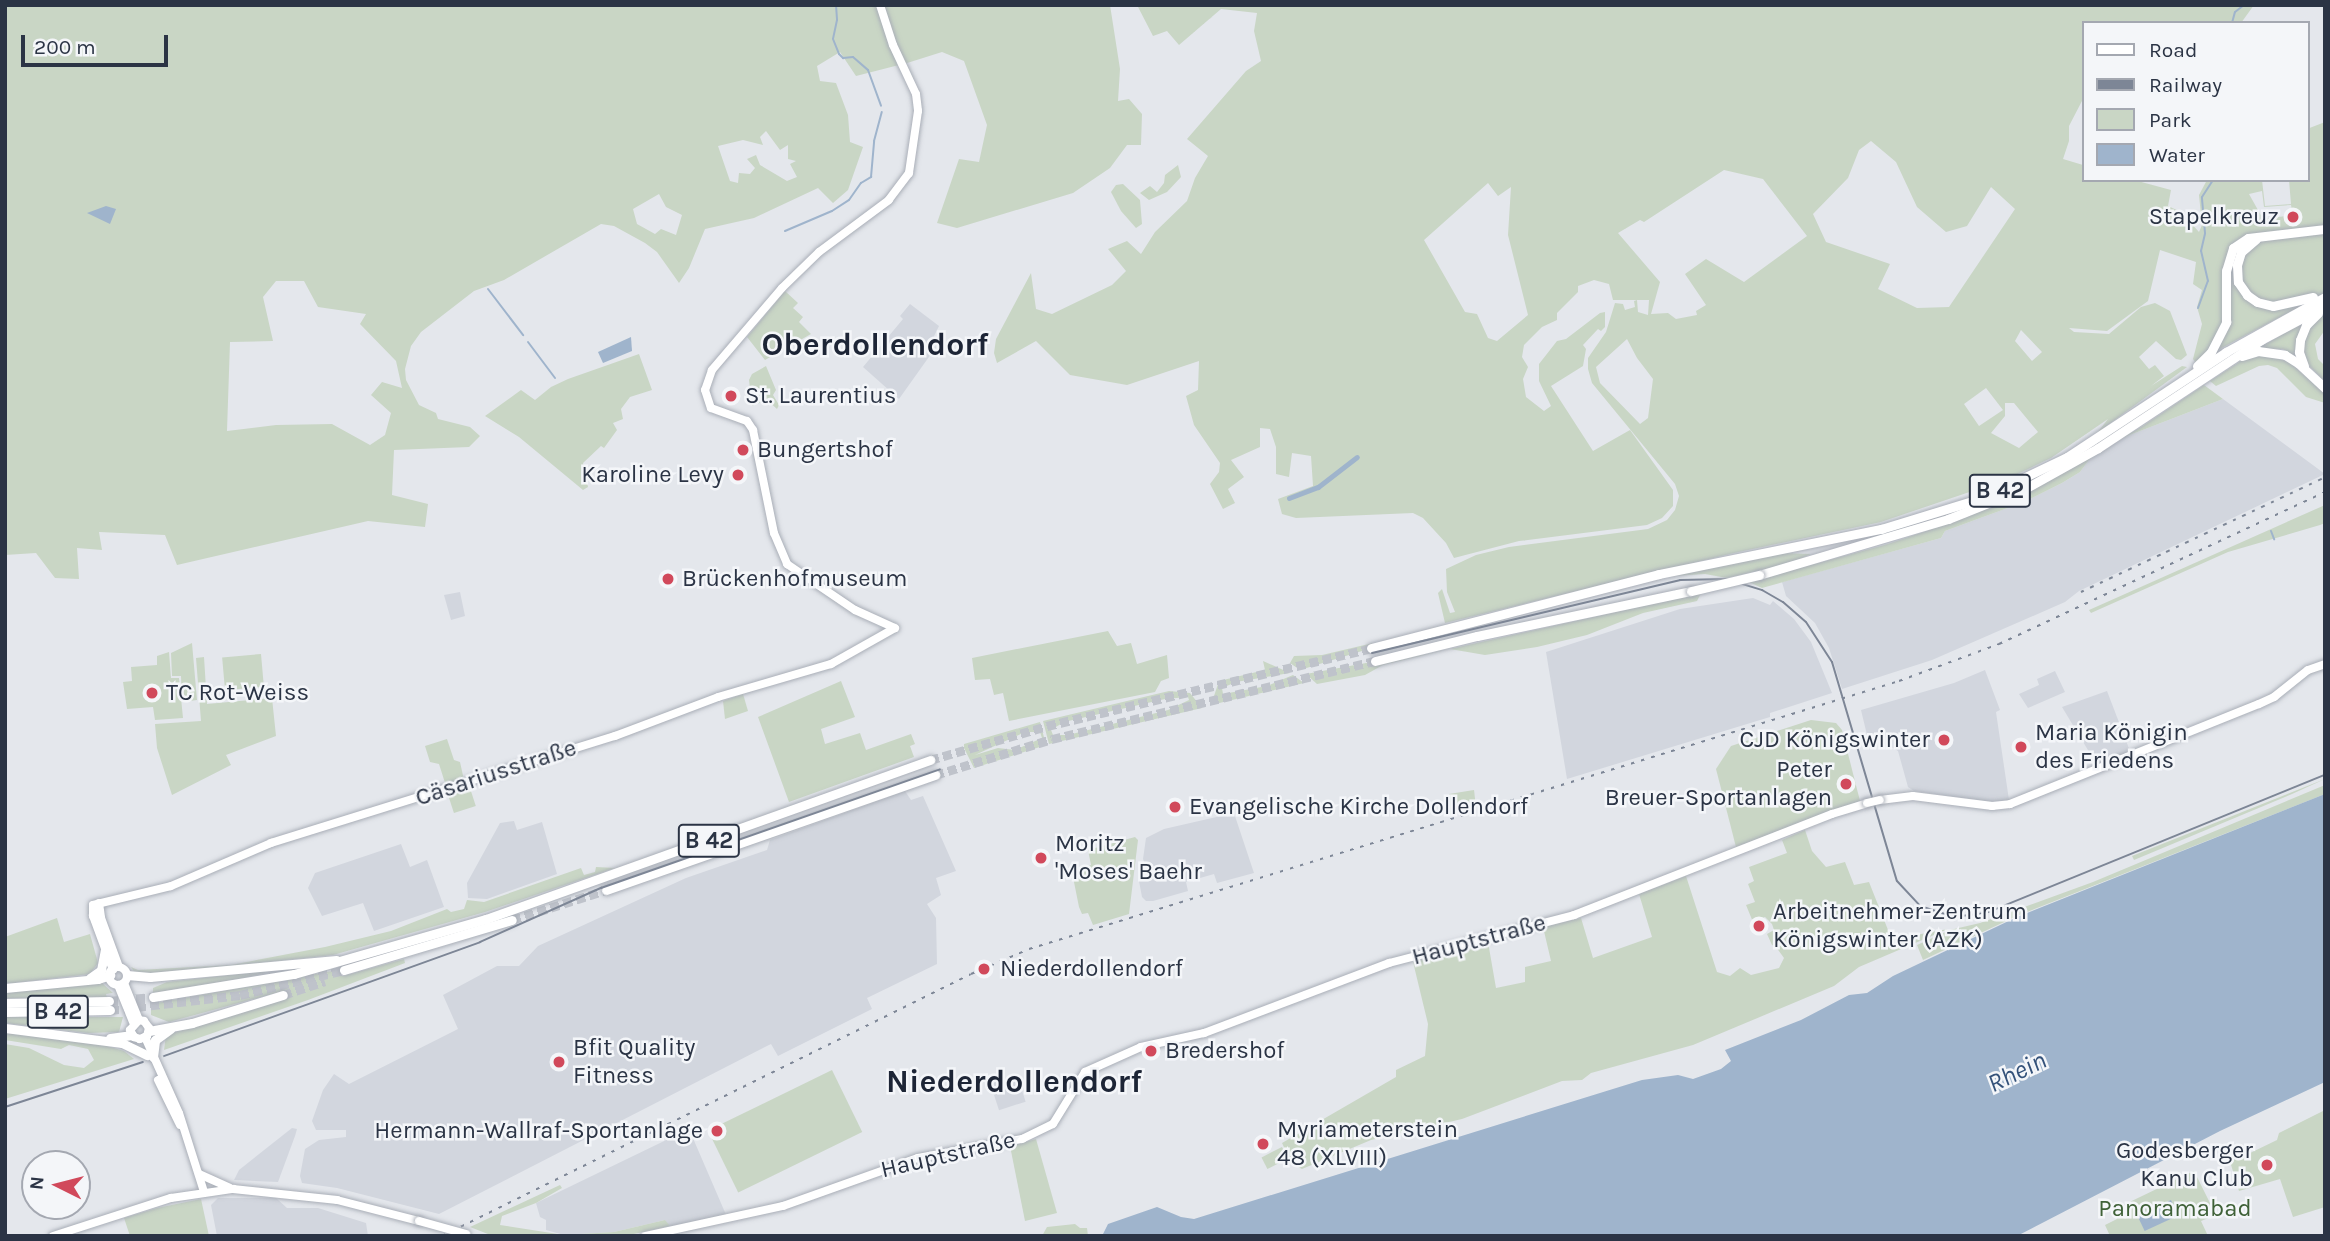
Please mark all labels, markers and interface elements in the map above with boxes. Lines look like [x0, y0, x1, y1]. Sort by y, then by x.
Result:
scale bar [24, 21, 172, 65]
legend [2082, 21, 2309, 182]
text: 200 m [34, 35, 96, 59]
text: Road [2149, 38, 2197, 62]
text: Railway [2149, 73, 2222, 97]
text: Park [2149, 108, 2192, 132]
text: Water [2149, 143, 2205, 167]
place label: Stapelkreuz [2149, 203, 2279, 231]
marker: Stapelkreuz [2285, 209, 2301, 225]
district label: Oberdollendorf [761, 326, 989, 364]
place label: St. Laurentius [745, 382, 896, 410]
marker: St. Laurentius [723, 388, 739, 404]
place label: Bungertshof [757, 436, 893, 464]
marker: Bungertshof [735, 442, 751, 458]
place label: Karoline Levy [581, 461, 724, 489]
marker: Karoline Levy [730, 467, 746, 483]
road number: B 42 [1968, 471, 2032, 510]
place label: Brückenhofmuseum [682, 565, 908, 593]
marker: Brückenhofmuseum [660, 571, 676, 587]
place label: TC Rot-Weiss [166, 679, 309, 707]
marker: TC Rot-Weiss [144, 685, 160, 701]
place label: Maria Königin des Friedens [2035, 719, 2188, 775]
place label: CJD Königswinter [1740, 726, 1930, 754]
marker: CJD Königswinter [1936, 732, 1952, 748]
street label: Cäsariusstraße [412, 733, 580, 813]
marker: Maria Königin des Friedens [2013, 739, 2029, 755]
place label: Peter Breuer-Sportanlagen [1605, 756, 1832, 812]
marker: Peter Breuer-Sportanlagen [1838, 776, 1854, 792]
place label: Evangelische Kirche Dollendorf [1189, 793, 1528, 821]
marker: Evangelische Kirche Dollendorf [1167, 799, 1183, 815]
road number: B 42 [678, 821, 740, 860]
place label: Moritz 'Moses' Baehr [1055, 830, 1202, 886]
marker: Moritz 'Moses' Baehr [1033, 850, 1049, 866]
place label: Arbeitnehmer-Zentrum Königswinter (AZK) [1773, 898, 2027, 954]
street label: Hauptstraße [1409, 908, 1549, 972]
marker: Arbeitnehmer-Zentrum Königswinter (AZK) [1751, 918, 1767, 934]
place label: Niederdollendorf [1000, 955, 1183, 983]
marker: Niederdollendorf [974, 959, 994, 979]
road number: B 42 [27, 993, 90, 1032]
place label: Bfit Quality Fitness [573, 1034, 695, 1090]
place label: Bredershof [1165, 1037, 1285, 1065]
marker: Bredershof [1143, 1043, 1159, 1059]
water label: Rhein [1982, 1044, 2052, 1100]
marker: Bfit Quality Fitness [551, 1054, 567, 1070]
district label: Niederdollendorf [886, 1063, 1142, 1101]
place label: Myriameterstein 48 (XLVIII) [1277, 1116, 1458, 1172]
place label: Hermann-Wallraf-Sportanlage [374, 1117, 703, 1145]
marker: Hermann-Wallraf-Sportanlage [709, 1123, 725, 1139]
street label: Hauptstraße [878, 1126, 1018, 1184]
marker: Myriameterstein 48 (XLVIII) [1255, 1136, 1271, 1152]
place label: Godesberger Kanu Club [2116, 1137, 2253, 1193]
north arrow [21, 1150, 91, 1220]
marker: Godesberger Kanu Club [2259, 1157, 2275, 1173]
text: N [25, 1175, 49, 1191]
park label: Panoramabad [2098, 1195, 2252, 1223]

